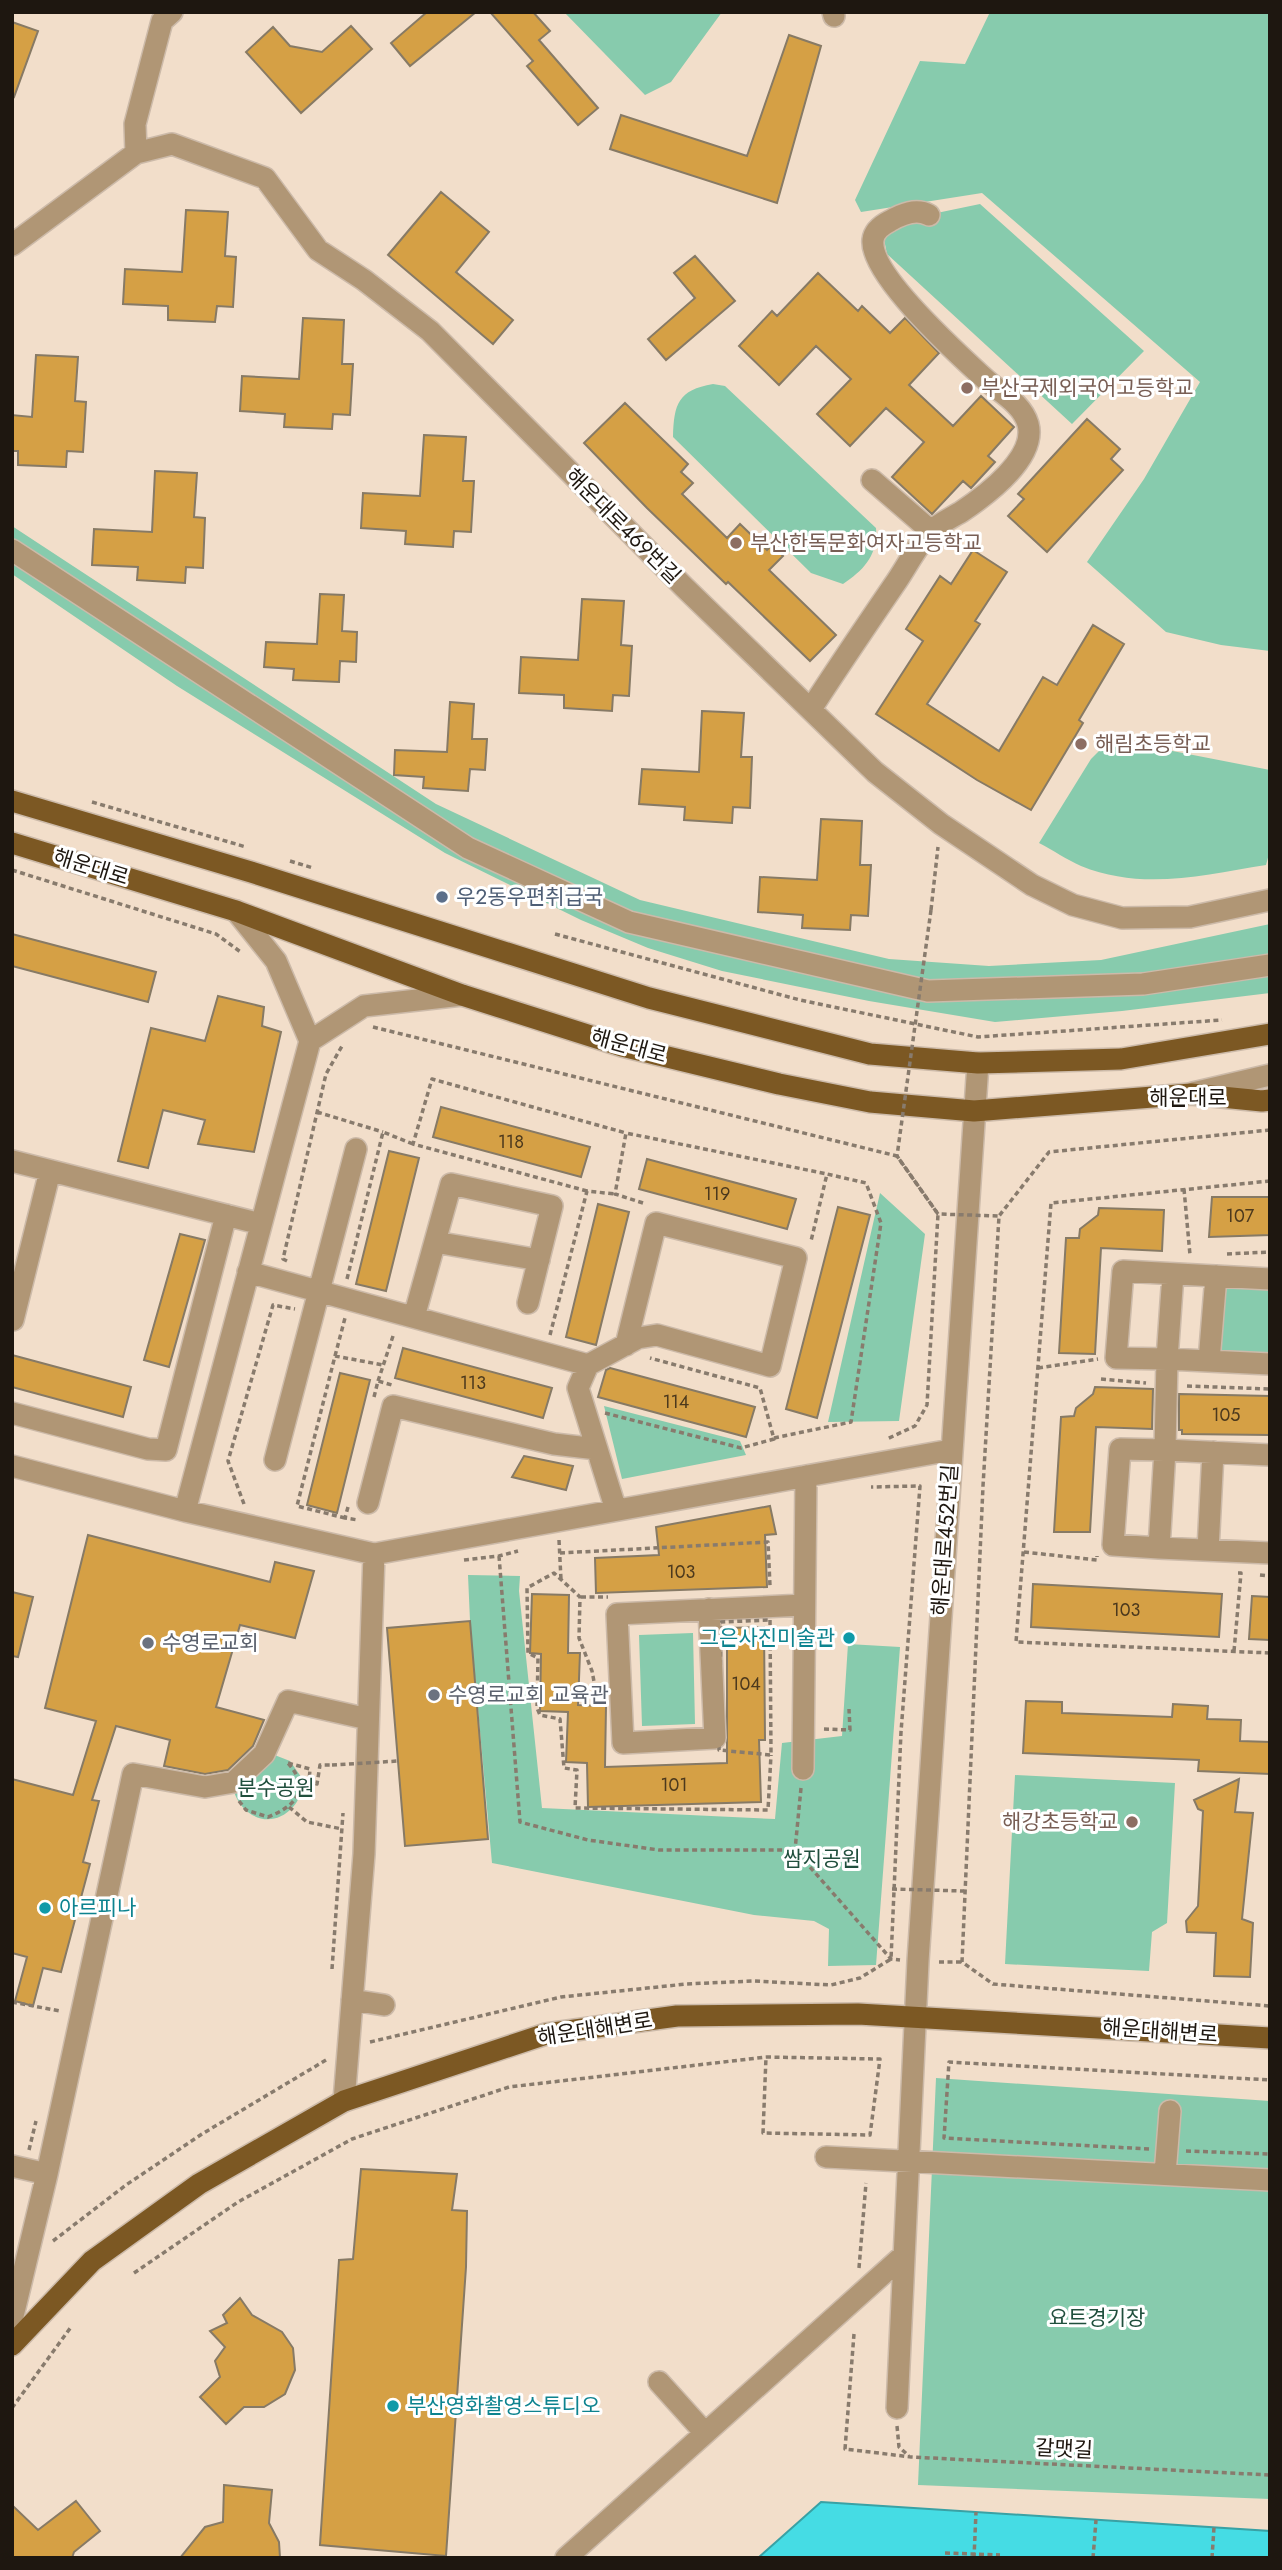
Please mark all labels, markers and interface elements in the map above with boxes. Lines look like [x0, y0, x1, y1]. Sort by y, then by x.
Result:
place label: 부산국제외국어고등학교 [981, 373, 1194, 403]
marker: 부산국제외국어고등학교 [959, 380, 975, 396]
street label: 해운대로469번길 [559, 462, 687, 590]
place label: 부산한독문화여자고등학교 [750, 528, 982, 558]
marker: 부산한독문화여자고등학교 [728, 535, 744, 551]
place label: 해림초등학교 [1095, 729, 1211, 759]
marker: 해림초등학교 [1073, 736, 1089, 752]
street label: 해운대로 [50, 841, 132, 893]
place label: 우2동우편취급국 [456, 882, 603, 912]
marker: 우2동우편취급국 [434, 889, 450, 905]
street label: 해운대로 [588, 1022, 670, 1070]
street label: 해운대로 [1149, 1083, 1227, 1113]
house number: 118 [498, 1129, 524, 1155]
house number: 119 [704, 1181, 730, 1207]
house number: 107 [1226, 1203, 1255, 1229]
house number: 113 [460, 1370, 486, 1396]
house number: 114 [663, 1389, 689, 1415]
house number: 105 [1211, 1402, 1241, 1428]
street label: 해운대로452번길 [925, 1463, 965, 1617]
house number: 103 [667, 1559, 696, 1585]
house number: 103 [1112, 1597, 1141, 1623]
place label: 그은사진미술관 [700, 1623, 835, 1653]
place label: 수영로교회 [162, 1628, 259, 1658]
marker: 그은사진미술관 [841, 1630, 857, 1646]
marker: 수영로교회 [140, 1635, 156, 1651]
house number: 104 [731, 1671, 761, 1697]
place label: 수영로교회 교육관 [448, 1680, 609, 1710]
marker: 수영로교회 교육관 [426, 1687, 442, 1703]
house number: 101 [661, 1772, 688, 1798]
park label: 분수공원 [237, 1773, 315, 1803]
place label: 해강초등학교 [1002, 1807, 1118, 1837]
marker: 해강초등학교 [1124, 1814, 1140, 1830]
park label: 쌈지공원 [783, 1844, 861, 1874]
place label: 아르피나 [59, 1893, 136, 1923]
marker: 아르피나 [37, 1900, 53, 1916]
street label: 해운대해변로 [535, 2005, 655, 2053]
street label: 해운대해변로 [1101, 2012, 1219, 2050]
park label: 요트경기장 [1049, 2303, 1145, 2333]
place label: 부산영화촬영스튜디오 [407, 2391, 600, 2421]
marker: 부산영화촬영스튜디오 [385, 2398, 401, 2414]
street label: 갈맷길 [1034, 2433, 1094, 2465]

